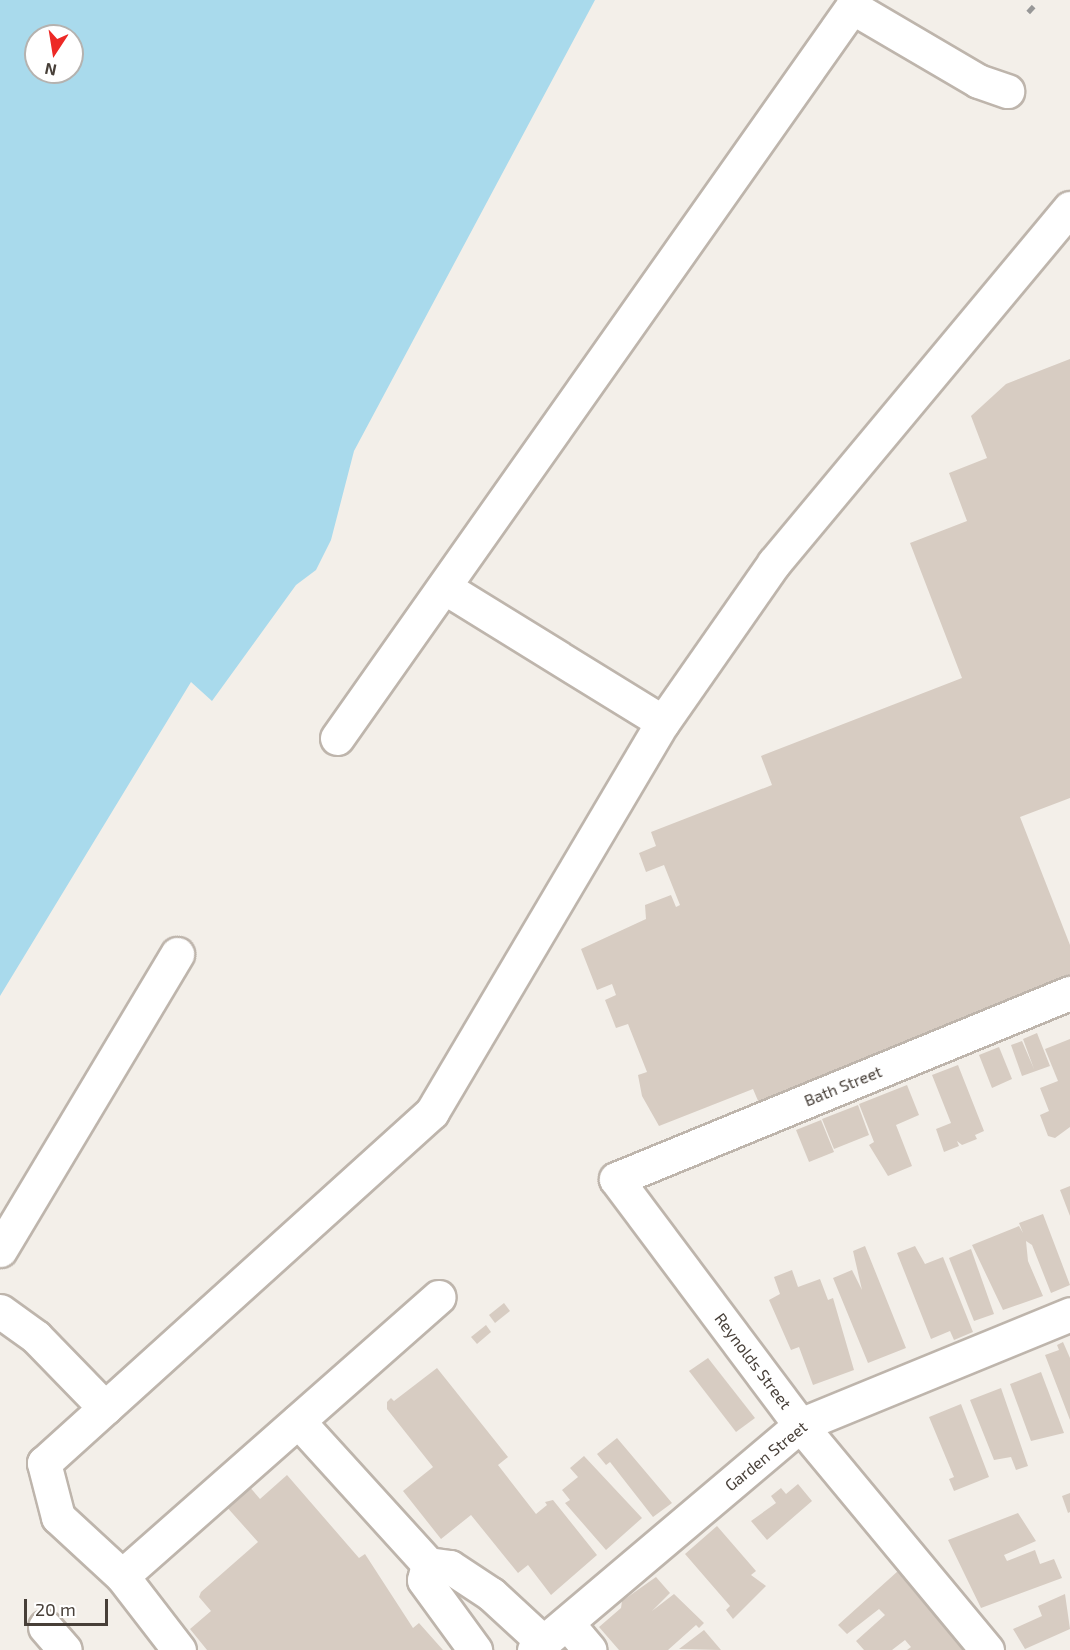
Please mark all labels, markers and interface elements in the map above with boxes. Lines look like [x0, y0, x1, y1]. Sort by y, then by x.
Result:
north arrow [24, 24, 84, 84]
text: N [43, 60, 58, 81]
street label: Bath Street [801, 1062, 885, 1110]
street label: Reynolds Street [711, 1309, 795, 1413]
street label: Garden Street [721, 1417, 811, 1495]
scale bar [27, 1587, 111, 1625]
text: 20 m [35, 1598, 76, 1620]

